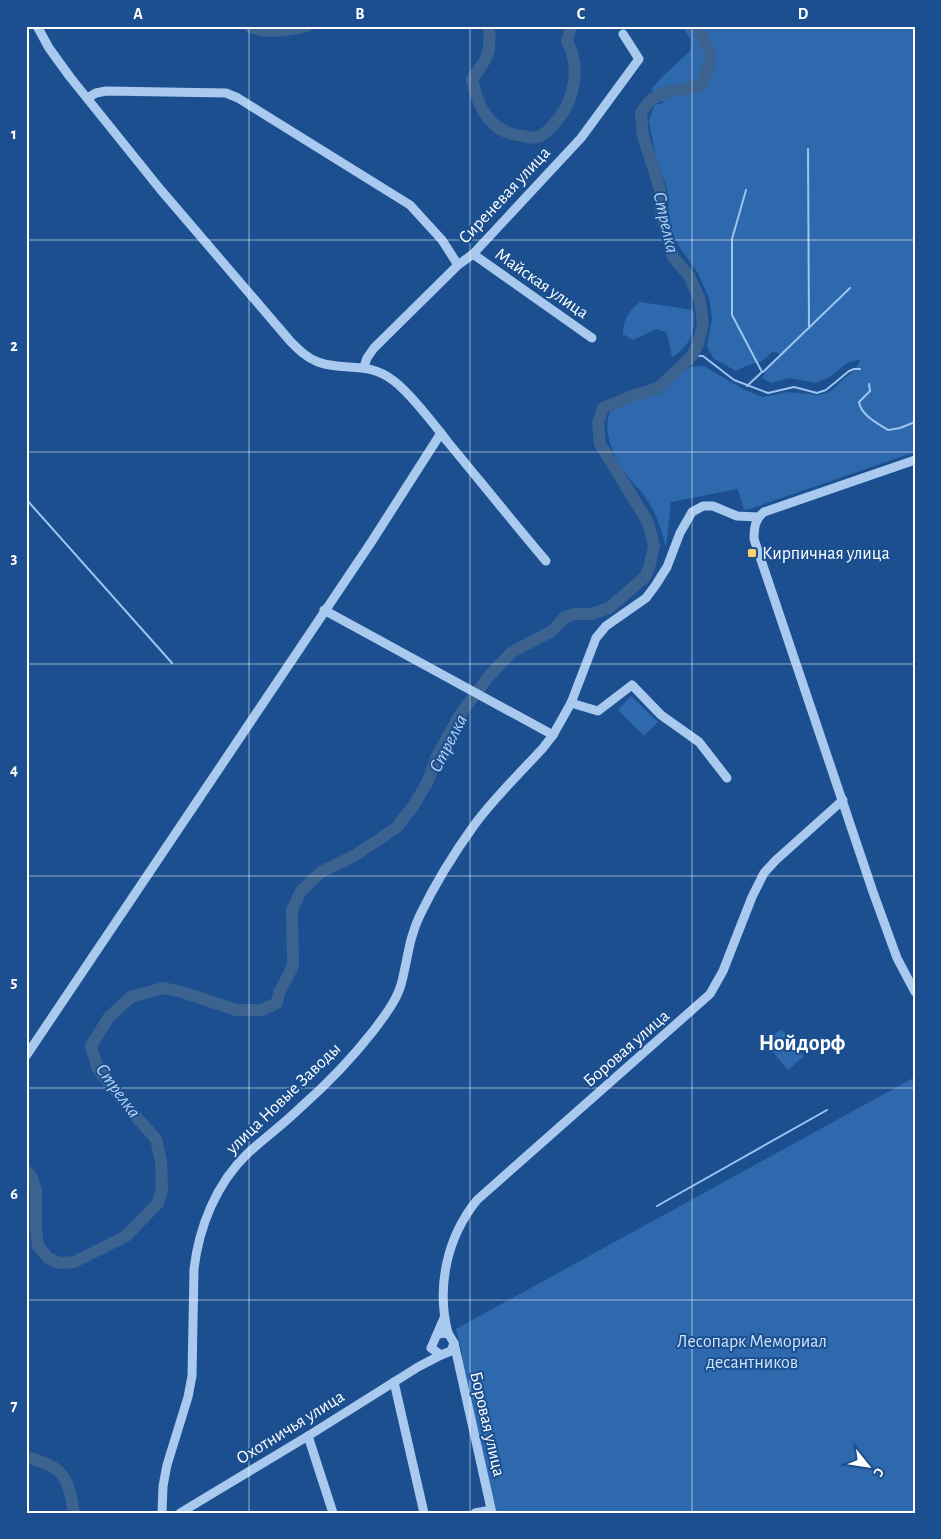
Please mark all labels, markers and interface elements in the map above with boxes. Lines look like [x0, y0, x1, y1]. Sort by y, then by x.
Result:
text: A [133, 6, 143, 22]
text: B [355, 6, 365, 22]
text: C [577, 6, 586, 22]
text: D [798, 6, 809, 22]
text: 1 [11, 126, 17, 142]
street label: Сиреневая улица [455, 144, 554, 248]
water label: Стрелка [649, 190, 682, 255]
street label: Майская улица [491, 245, 591, 323]
text: 2 [10, 338, 18, 354]
place label: Кирпичная улица [762, 545, 890, 563]
marker: Кирпичная улица [746, 547, 758, 559]
text: 3 [11, 550, 18, 566]
water label: Стрелка [426, 712, 471, 776]
text: 4 [10, 762, 18, 778]
text: 5 [11, 974, 18, 990]
street label: Боровая улица [580, 1007, 673, 1091]
district label: Нойдорф [759, 1032, 845, 1054]
street label: улица Новые Заводы [222, 1040, 344, 1158]
water label: Стрелка [92, 1060, 144, 1122]
text: 6 [10, 1186, 18, 1202]
park label: Лесопарк Мемориал десантников [677, 1333, 827, 1372]
street label: Боровая улица [466, 1370, 508, 1479]
street label: Охотничья улица [233, 1387, 348, 1468]
text: 7 [11, 1398, 18, 1414]
north arrow [844, 1442, 894, 1492]
text: С [870, 1465, 886, 1479]

